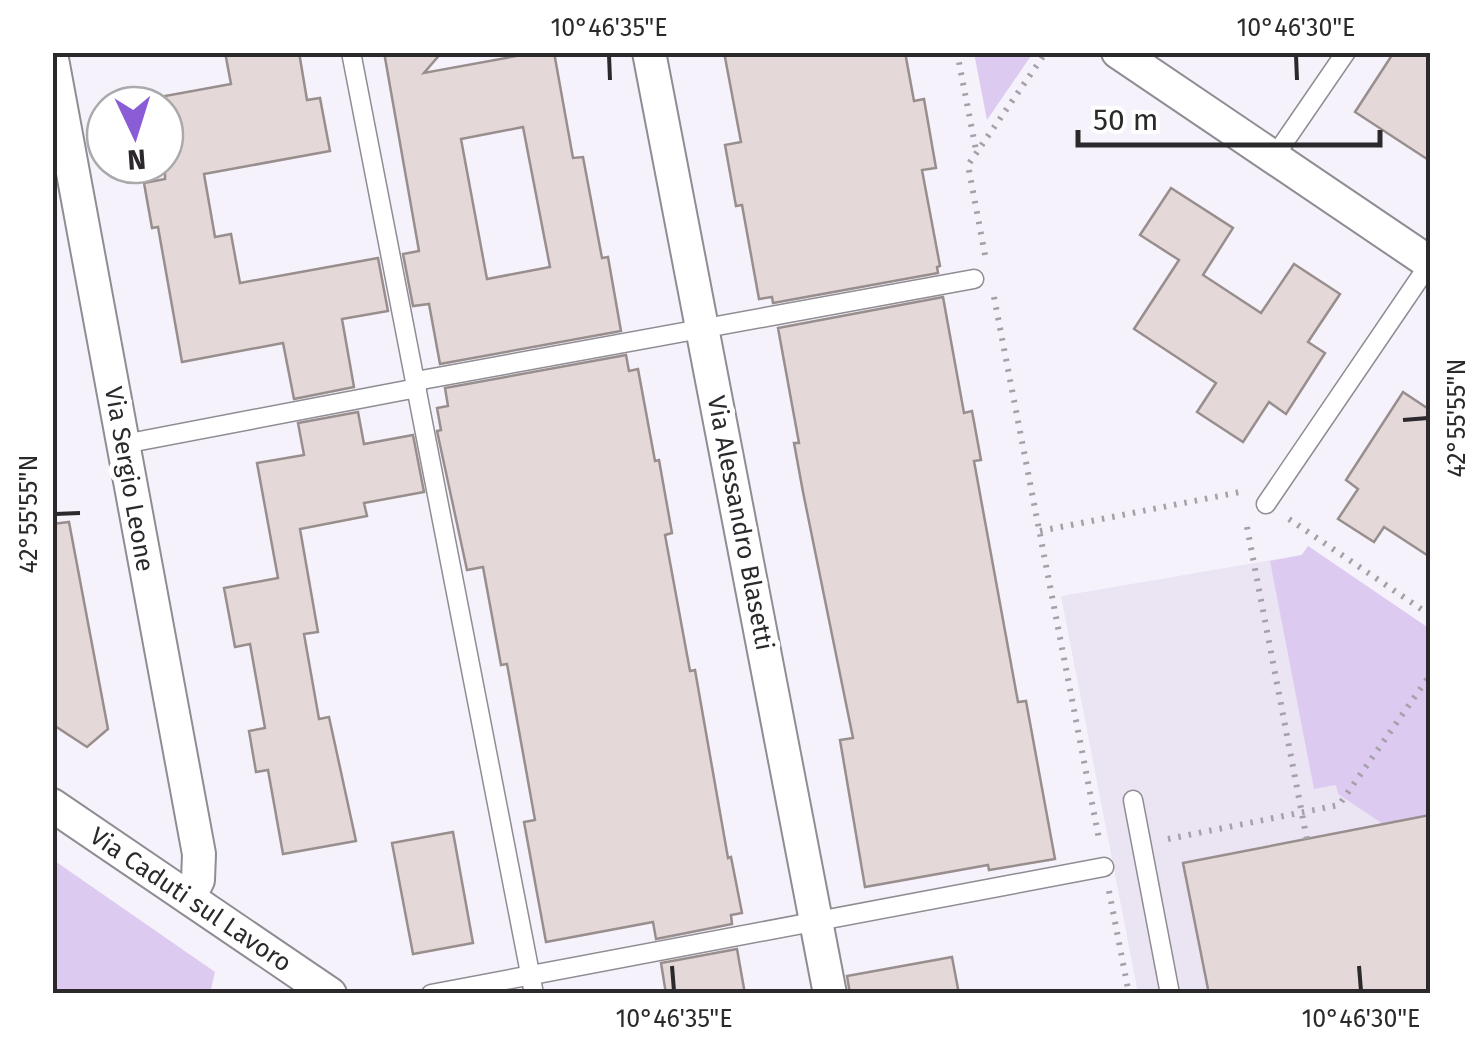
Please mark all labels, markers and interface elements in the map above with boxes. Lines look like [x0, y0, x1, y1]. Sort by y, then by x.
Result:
text: 10°46'35"E [550, 13, 668, 43]
text: 10°46'30"E [1237, 13, 1355, 43]
north arrow [85, 85, 185, 185]
scale bar [1078, 85, 1380, 147]
text: 50 m [1093, 102, 1158, 138]
text: N [126, 142, 147, 177]
text: 42°55'55"N [1442, 358, 1472, 478]
street label: Via Sergio Leone [98, 384, 160, 574]
street label: Via Alessandro Blasetti [701, 393, 779, 653]
text: 42°55'55"N [14, 454, 44, 574]
street label: Via Caduti sul Lavoro [84, 821, 297, 978]
text: 10°46'35"E [615, 1004, 733, 1034]
text: 10°46'30"E [1302, 1004, 1420, 1034]

